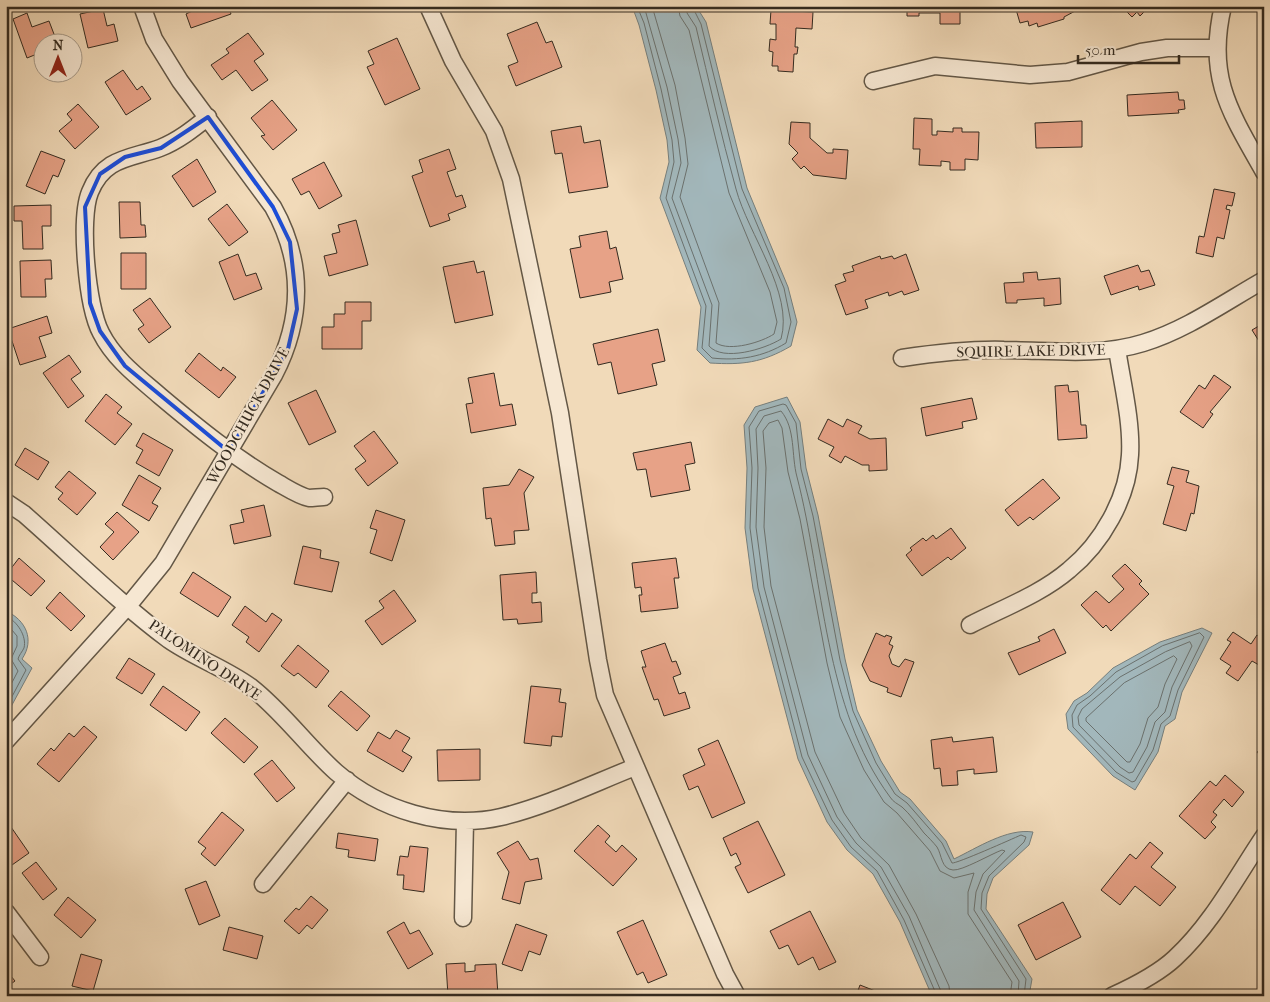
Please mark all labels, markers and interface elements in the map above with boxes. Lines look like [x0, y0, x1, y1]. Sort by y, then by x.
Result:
north arrow [32, 32, 82, 82]
scale bar [1078, 32, 1179, 64]
text: N [53, 37, 64, 54]
text: 50 m [1085, 41, 1116, 59]
street label: SQUIRE LAKE DRIVE [956, 341, 1106, 361]
street label: WOODCHUCK DRIVE [202, 344, 293, 489]
street label: PALOMINO DRIVE [145, 616, 265, 704]

